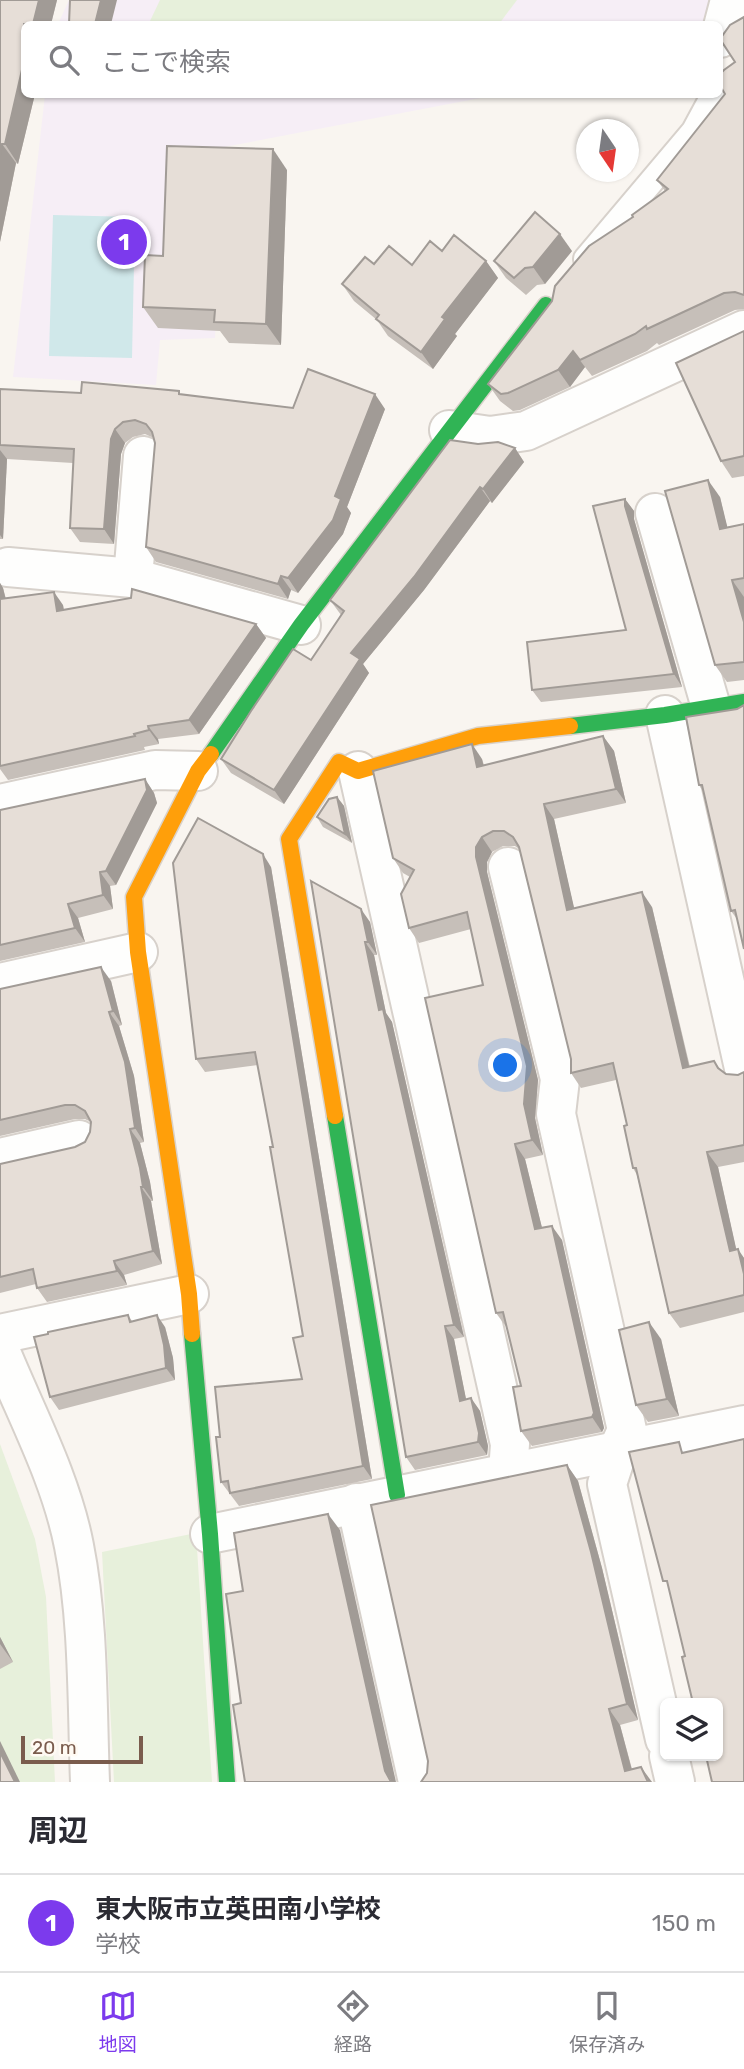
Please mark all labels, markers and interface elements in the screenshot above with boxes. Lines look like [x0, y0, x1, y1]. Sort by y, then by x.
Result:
search box [21, 21, 723, 98]
icon: search [45, 41, 83, 79]
text: ここで検索 [101, 47, 231, 78]
north arrow [576, 119, 639, 182]
pin: 1 [101, 216, 147, 268]
your location [488, 1048, 522, 1082]
map controls [660, 1698, 723, 1761]
button: layers [660, 1698, 723, 1761]
scale bar [21, 1733, 144, 1765]
text: 20 m [32, 1736, 77, 1759]
text: 周辺 [28, 1813, 88, 1849]
text: 東大阪市立英田南小学校 [95, 1894, 381, 1925]
text: 1 [45, 1909, 57, 1937]
text: 150 m [652, 1909, 716, 1937]
text: 学校 [95, 1930, 141, 1958]
tab: 地図 [99, 1987, 137, 2056]
tab: 経路 [334, 1987, 372, 2056]
tab: 保存済み [569, 1987, 645, 2056]

